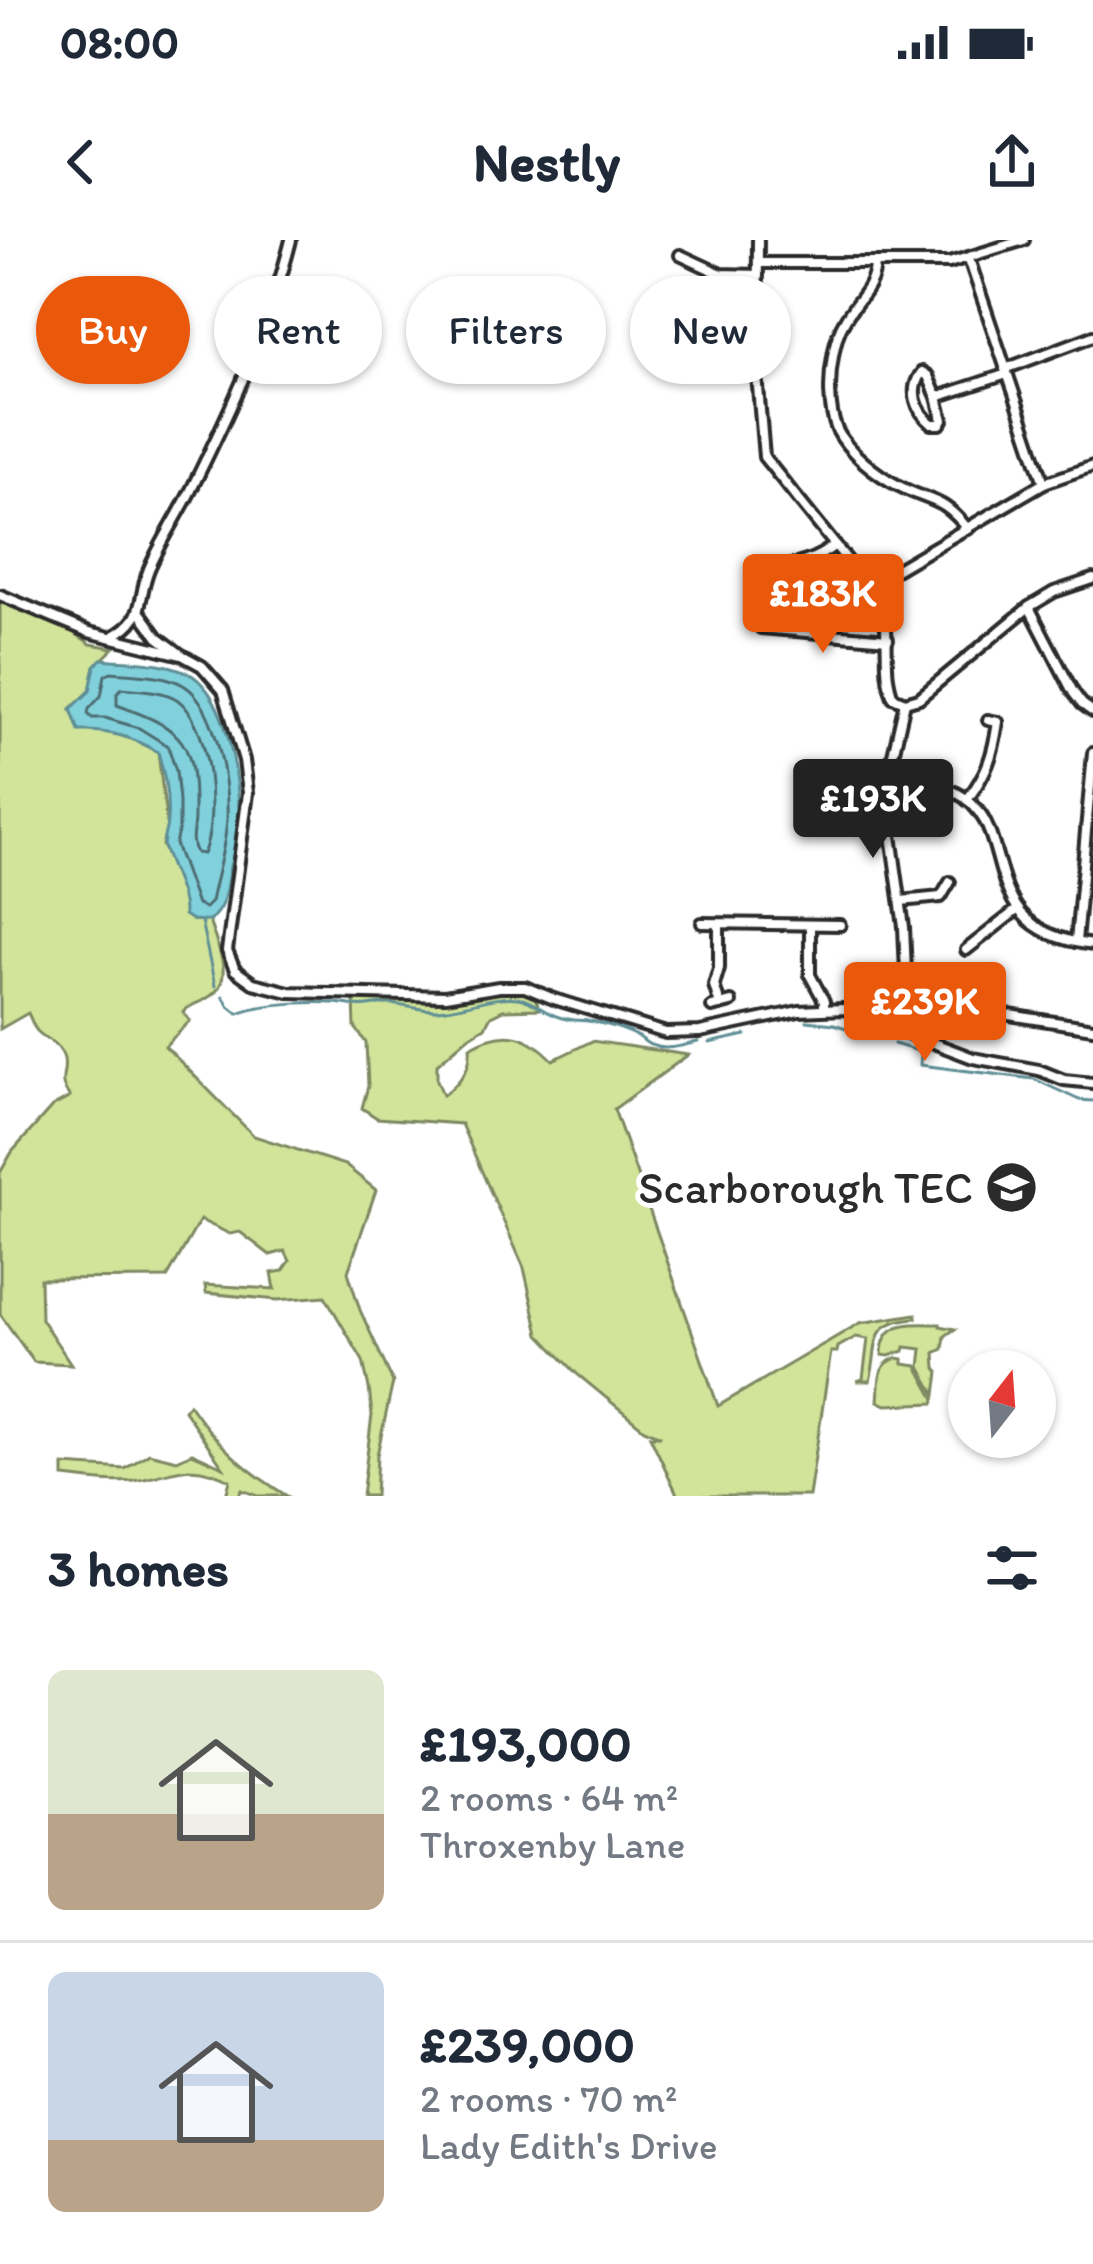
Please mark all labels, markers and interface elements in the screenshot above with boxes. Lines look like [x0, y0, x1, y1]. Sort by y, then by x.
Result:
text: 08:00 [60, 15, 179, 69]
icon: back [48, 129, 114, 195]
icon: share [979, 129, 1045, 195]
text: Nestly [473, 130, 620, 195]
chip: Buy [36, 276, 190, 384]
chip: Rent [214, 276, 382, 384]
chip: Filters [406, 276, 606, 384]
chip: New [630, 276, 791, 384]
pin: £183K [739, 554, 907, 656]
text: £183K [770, 569, 876, 616]
pin: £193K [789, 759, 957, 861]
text: £193K [820, 774, 926, 821]
pin: £239K [841, 962, 1009, 1064]
text: £239K [871, 977, 979, 1024]
school or university icon: Scarborough TEC [984, 1159, 1040, 1215]
place label: Scarborough TEC [638, 1160, 973, 1214]
north arrow [948, 1350, 1056, 1458]
map controls [948, 1350, 1056, 1458]
icon: filters [979, 1535, 1045, 1601]
text: 3 homes [48, 1538, 229, 1599]
text: £193,000 [420, 1713, 632, 1774]
icon: home [144, 1718, 288, 1862]
text: 2 rooms · 64 m² [420, 1774, 678, 1821]
text: Throxenby Lane [420, 1821, 685, 1868]
text: £239,000 [420, 2014, 635, 2075]
icon: home [144, 2020, 288, 2164]
text: 2 rooms · 70 m² [420, 2075, 678, 2122]
text: Lady Edith's Drive [420, 2122, 717, 2169]

